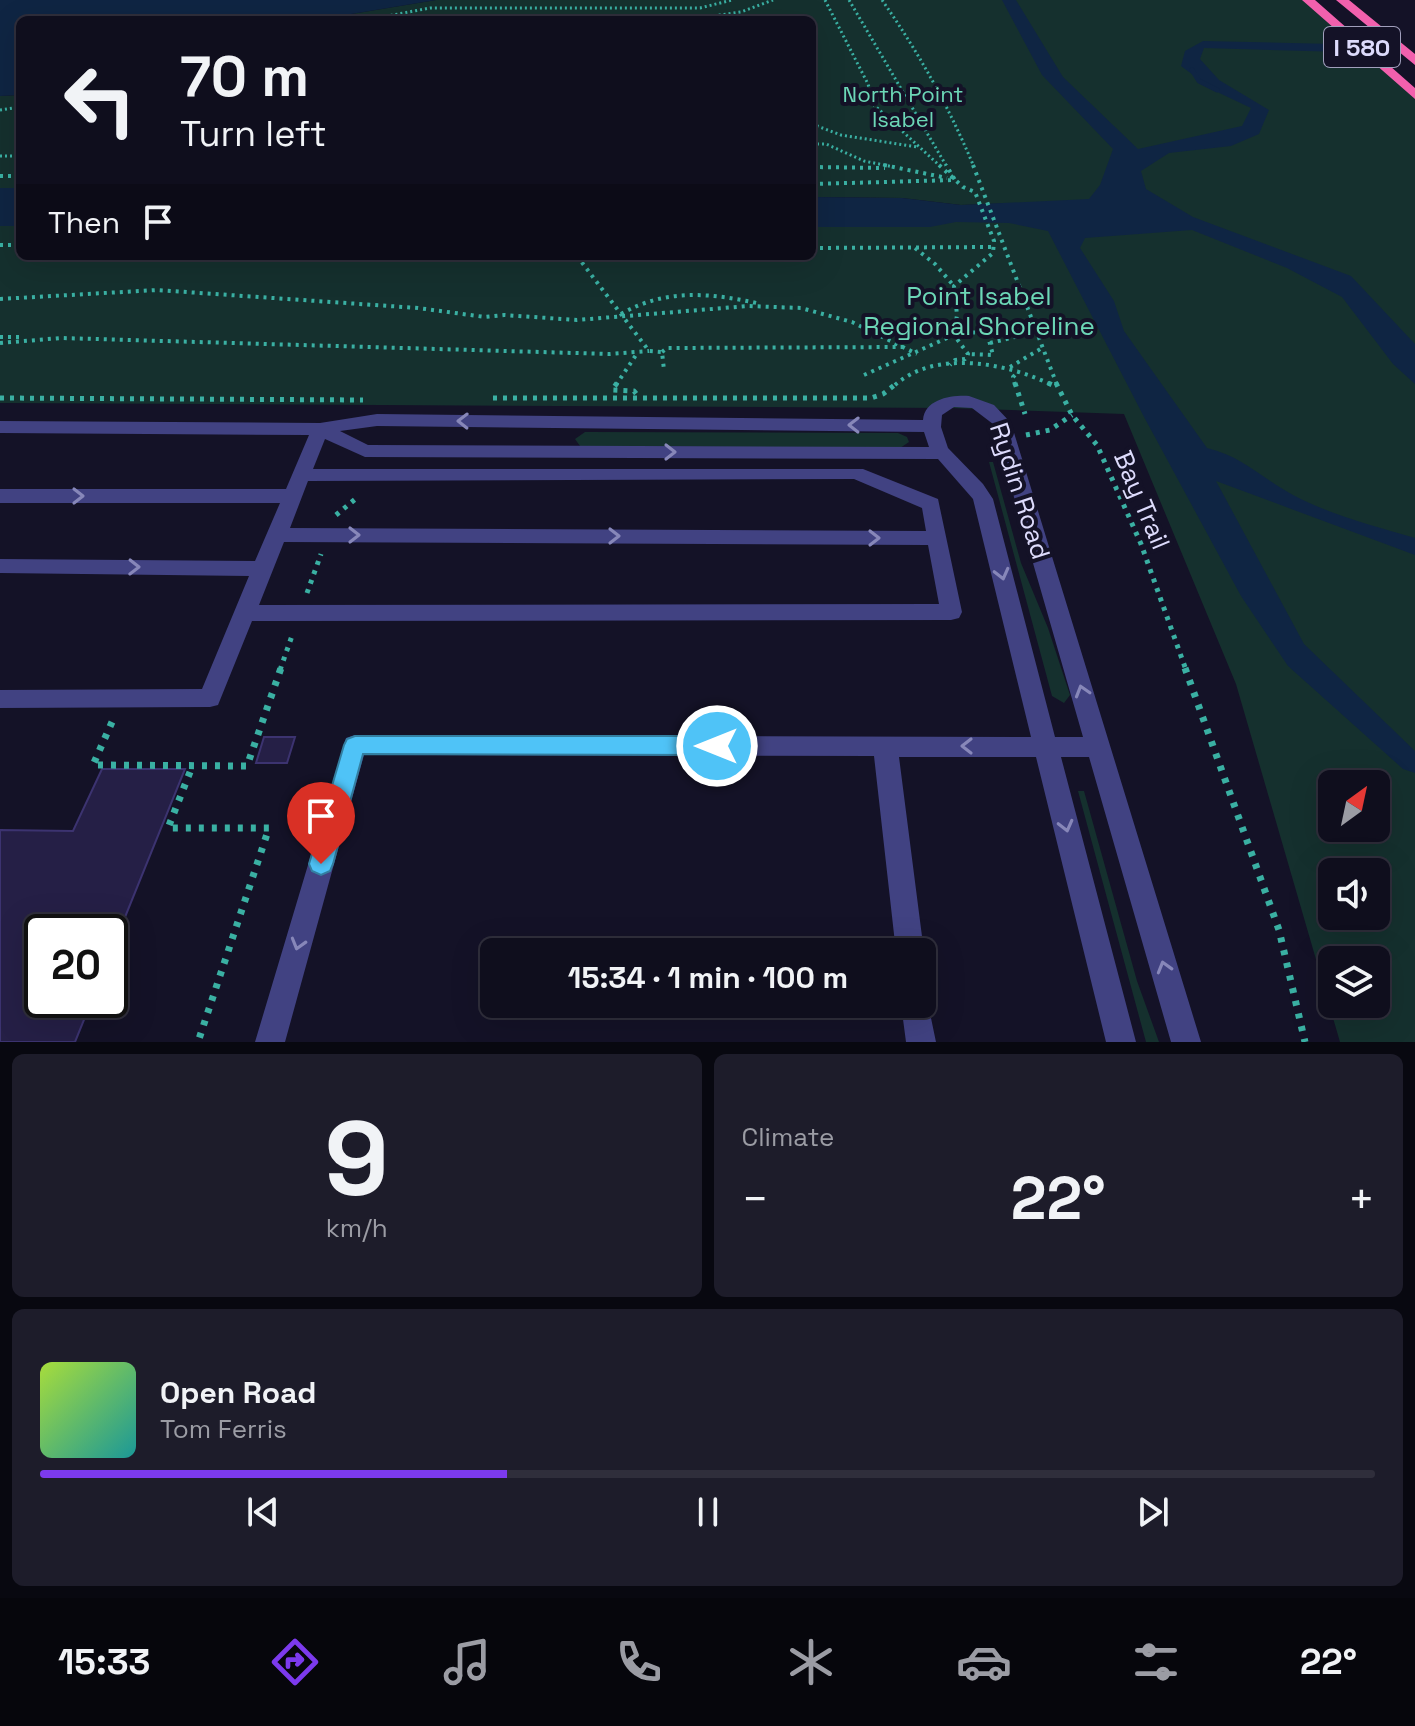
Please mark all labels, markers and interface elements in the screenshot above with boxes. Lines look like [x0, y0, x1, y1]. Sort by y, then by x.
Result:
road number: I 580 [1324, 27, 1400, 67]
text: 70 m [180, 41, 309, 112]
icon: left [48, 48, 152, 152]
park label: North Point Isabel [843, 80, 963, 133]
text: Turn left [180, 111, 327, 157]
icon: arrive [136, 200, 180, 244]
text: Then [48, 203, 120, 242]
park label: Point Isabel Regional Shoreline [863, 279, 1095, 343]
one-way arrow [456, 412, 469, 430]
one-way arrow [847, 416, 860, 434]
street label: Rydin Road [982, 418, 1058, 564]
one-way arrow [664, 443, 677, 461]
street label: Bay Trail [1106, 445, 1178, 555]
one-way arrow [72, 487, 85, 505]
one-way arrow [348, 526, 361, 544]
one-way arrow [608, 527, 621, 545]
one-way arrow [868, 529, 881, 546]
one-way arrow [128, 559, 141, 576]
one-way arrow [992, 567, 1009, 581]
one-way arrow [1075, 685, 1091, 699]
position arrow [675, 704, 759, 788]
one-way arrow [960, 737, 973, 755]
north arrow [1318, 770, 1390, 842]
map controls [1318, 770, 1390, 1018]
pin [287, 782, 355, 864]
icon: arrive [299, 794, 343, 838]
one-way arrow [1056, 819, 1073, 833]
button: sound [1318, 858, 1390, 930]
speed limit sign: 20 [24, 914, 128, 1018]
one-way arrow [291, 937, 307, 951]
button: layers [1318, 946, 1390, 1018]
text: 15:34 · 1 min · 100 m [568, 958, 848, 997]
one-way arrow [1157, 961, 1173, 975]
text: 9 [325, 1093, 389, 1225]
text: Climate [742, 1120, 834, 1154]
text: 22° [1011, 1160, 1106, 1237]
text: − [742, 1171, 769, 1227]
text: + [1348, 1171, 1375, 1227]
text: km/h [326, 1211, 388, 1245]
text: Open Road [160, 1373, 316, 1412]
text: Tom Ferris [160, 1412, 287, 1446]
icon: previous [241, 1490, 285, 1534]
icon: pause [686, 1490, 730, 1534]
icon: next [1131, 1490, 1175, 1534]
icon: directions [267, 1634, 323, 1690]
icon: music [439, 1634, 495, 1690]
icon: phone [611, 1634, 667, 1690]
icon: climate [783, 1634, 839, 1690]
icon: car [956, 1634, 1012, 1690]
icon: filters [1128, 1634, 1184, 1690]
text: 15:33 [58, 1639, 150, 1685]
text: 22° [1300, 1639, 1357, 1685]

